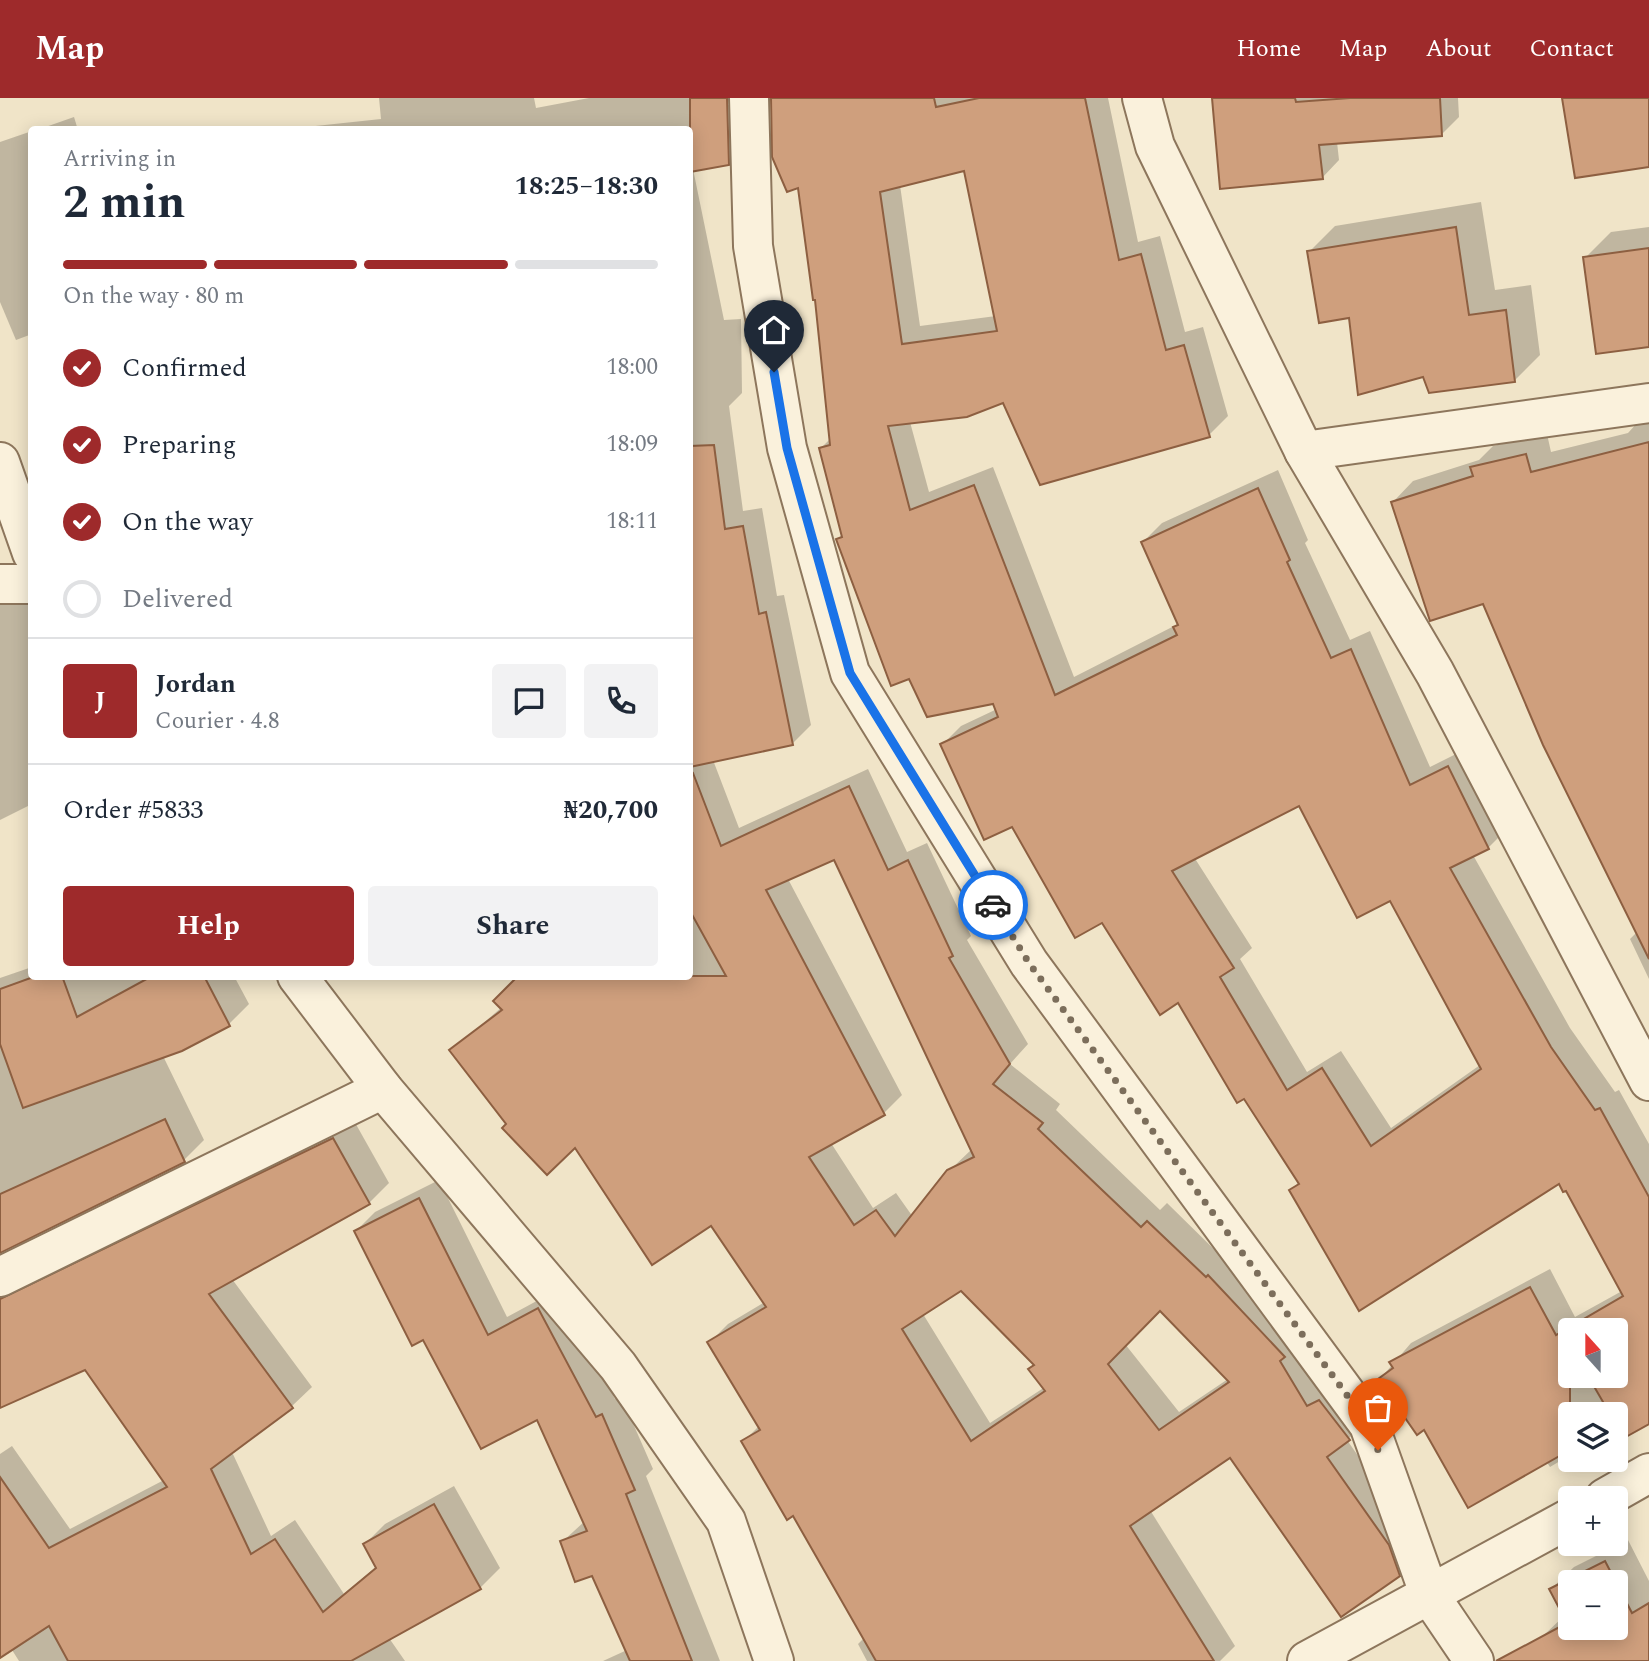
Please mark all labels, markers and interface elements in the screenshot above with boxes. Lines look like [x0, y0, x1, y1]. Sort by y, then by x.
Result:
text: Map [35, 24, 104, 74]
text: Home [1236, 31, 1301, 67]
text: Map [1339, 31, 1387, 67]
text: About [1425, 31, 1491, 67]
text: Contact [1529, 31, 1614, 67]
text: Arriving in [63, 142, 176, 177]
text: 18:25–18:30 [514, 166, 658, 206]
text: 2 min [63, 168, 185, 238]
text: On the way · 80 m [63, 279, 244, 314]
pin [744, 300, 804, 372]
icon: home [755, 311, 793, 349]
text: Confirmed [122, 348, 247, 388]
icon: check [63, 349, 101, 387]
text: 18:00 [606, 350, 658, 385]
text: Preparing [122, 425, 236, 465]
icon: check [63, 426, 101, 464]
text: 18:09 [606, 427, 658, 462]
text: On the way [122, 502, 253, 542]
icon: check [63, 503, 101, 541]
text: 18:11 [606, 504, 658, 539]
text: Delivered [122, 579, 233, 619]
text: Jordan [155, 664, 236, 704]
button: chat [492, 664, 566, 738]
button: phone [584, 664, 658, 738]
text: J [94, 681, 106, 721]
text: Courier · 4.8 [155, 704, 280, 739]
text: Order #5833 [63, 790, 203, 830]
text: ₦20,700 [564, 790, 658, 830]
courier [958, 870, 1028, 940]
button: Help [63, 886, 354, 966]
button: Share [368, 886, 658, 966]
icon: car [974, 886, 1012, 924]
north arrow [1558, 1318, 1628, 1388]
map controls [1558, 1318, 1628, 1640]
pin [1348, 1378, 1408, 1450]
icon: bag [1359, 1389, 1397, 1427]
button: layers [1558, 1402, 1628, 1472]
button: + [1558, 1486, 1628, 1556]
button: − [1558, 1570, 1628, 1640]

